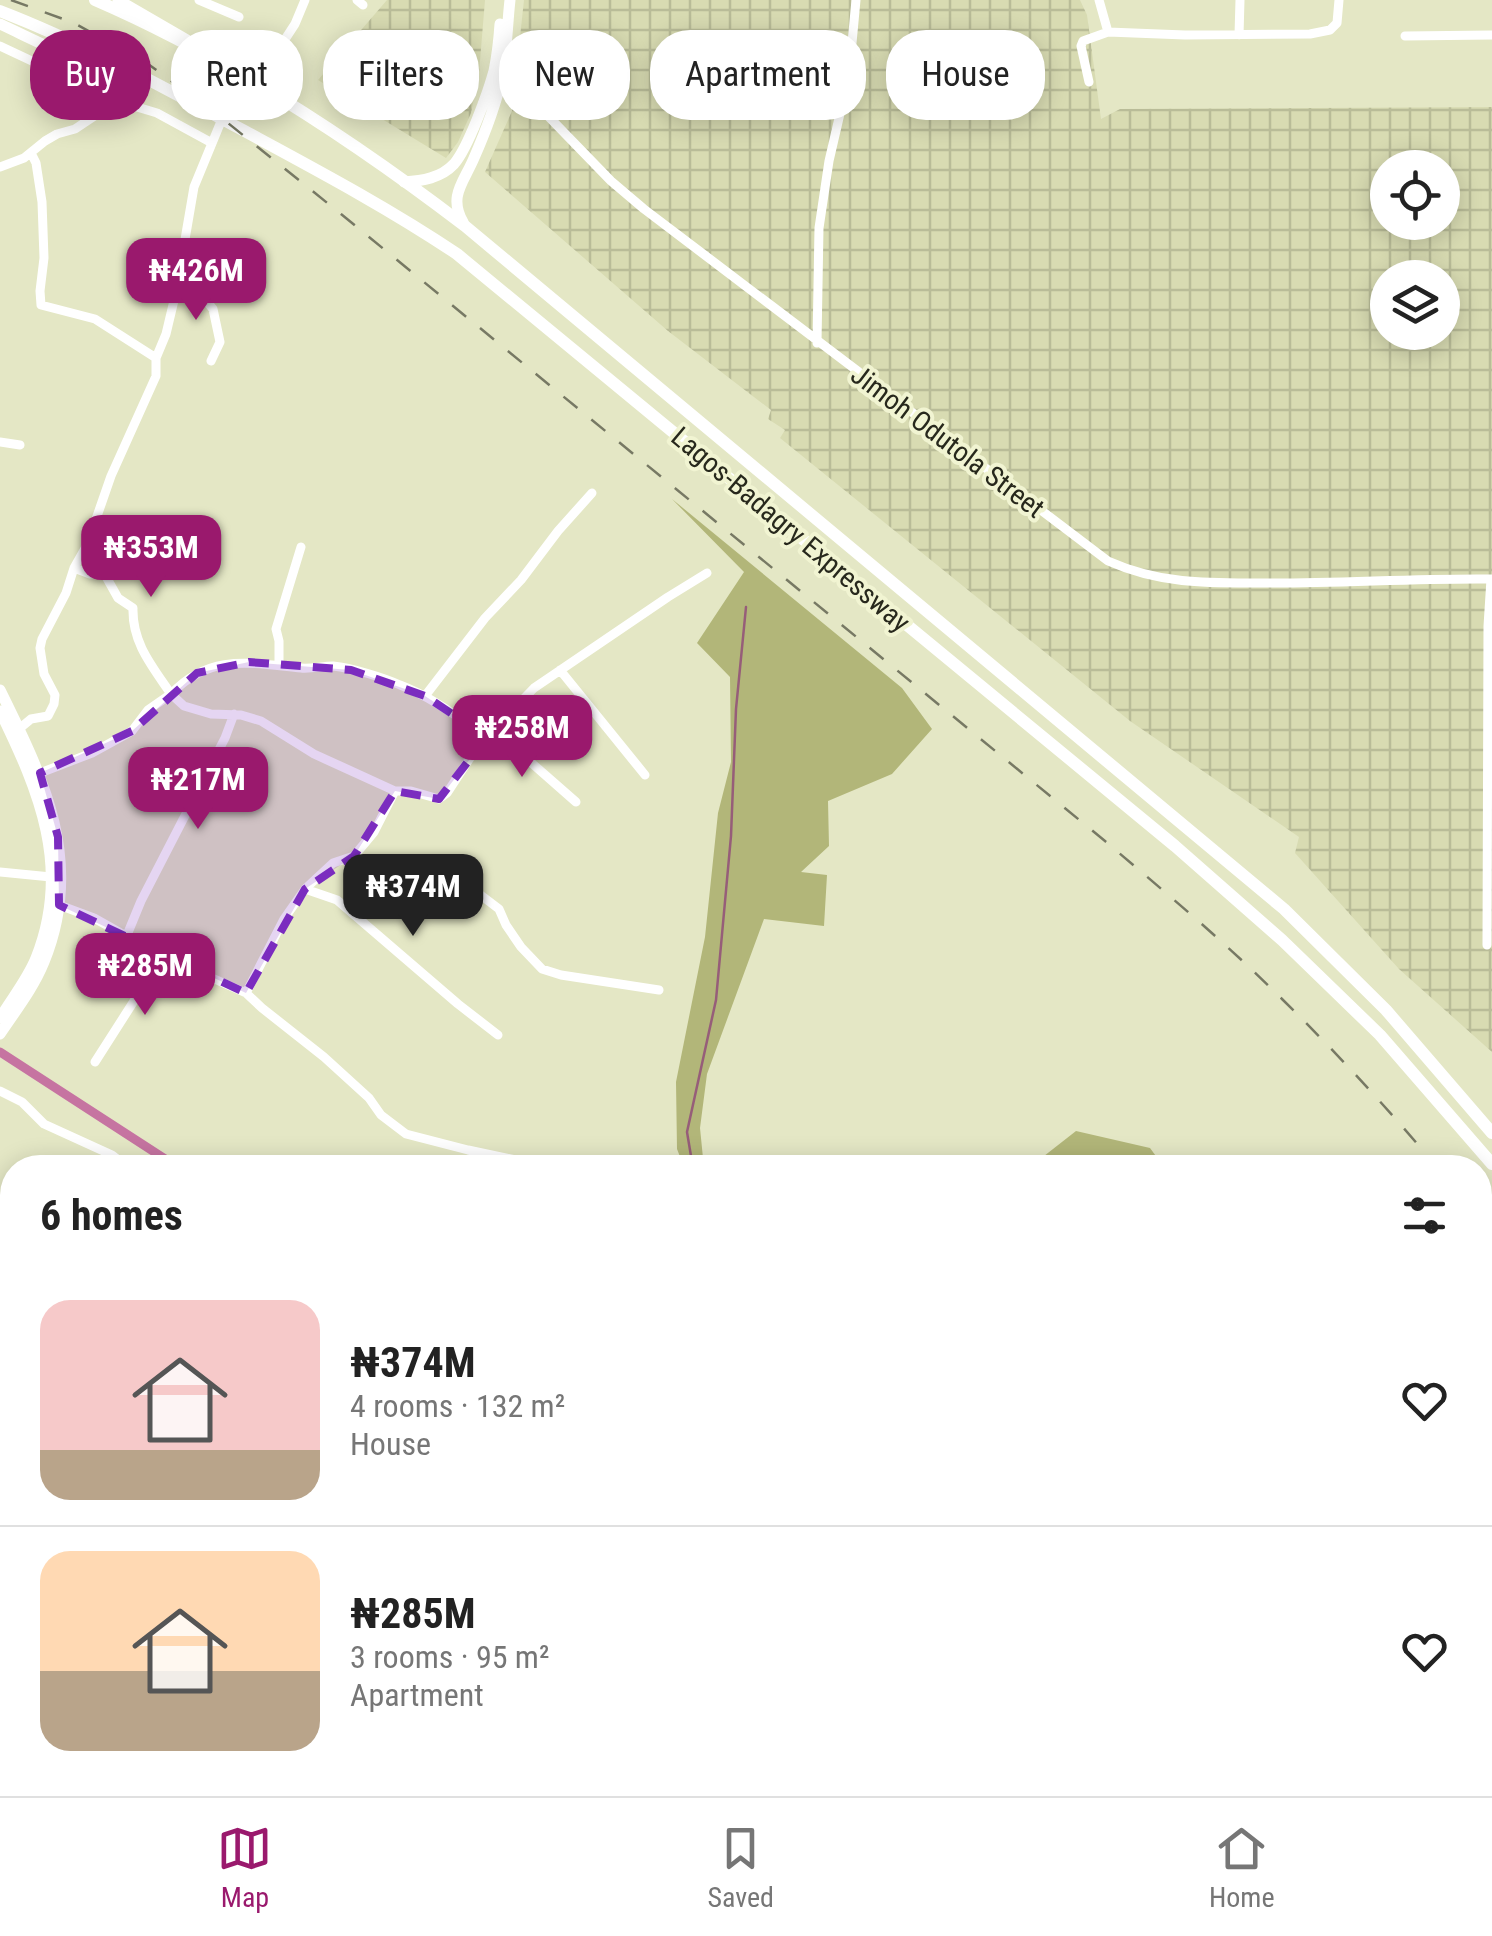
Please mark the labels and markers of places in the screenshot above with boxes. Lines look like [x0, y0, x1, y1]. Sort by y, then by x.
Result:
pin: ₦426M [126, 238, 266, 323]
pin: ₦353M [81, 515, 221, 600]
pin: ₦258M [452, 695, 592, 780]
pin: ₦217M [128, 747, 268, 832]
pin: ₦374M [343, 854, 483, 939]
pin: ₦285M [75, 933, 215, 1018]

